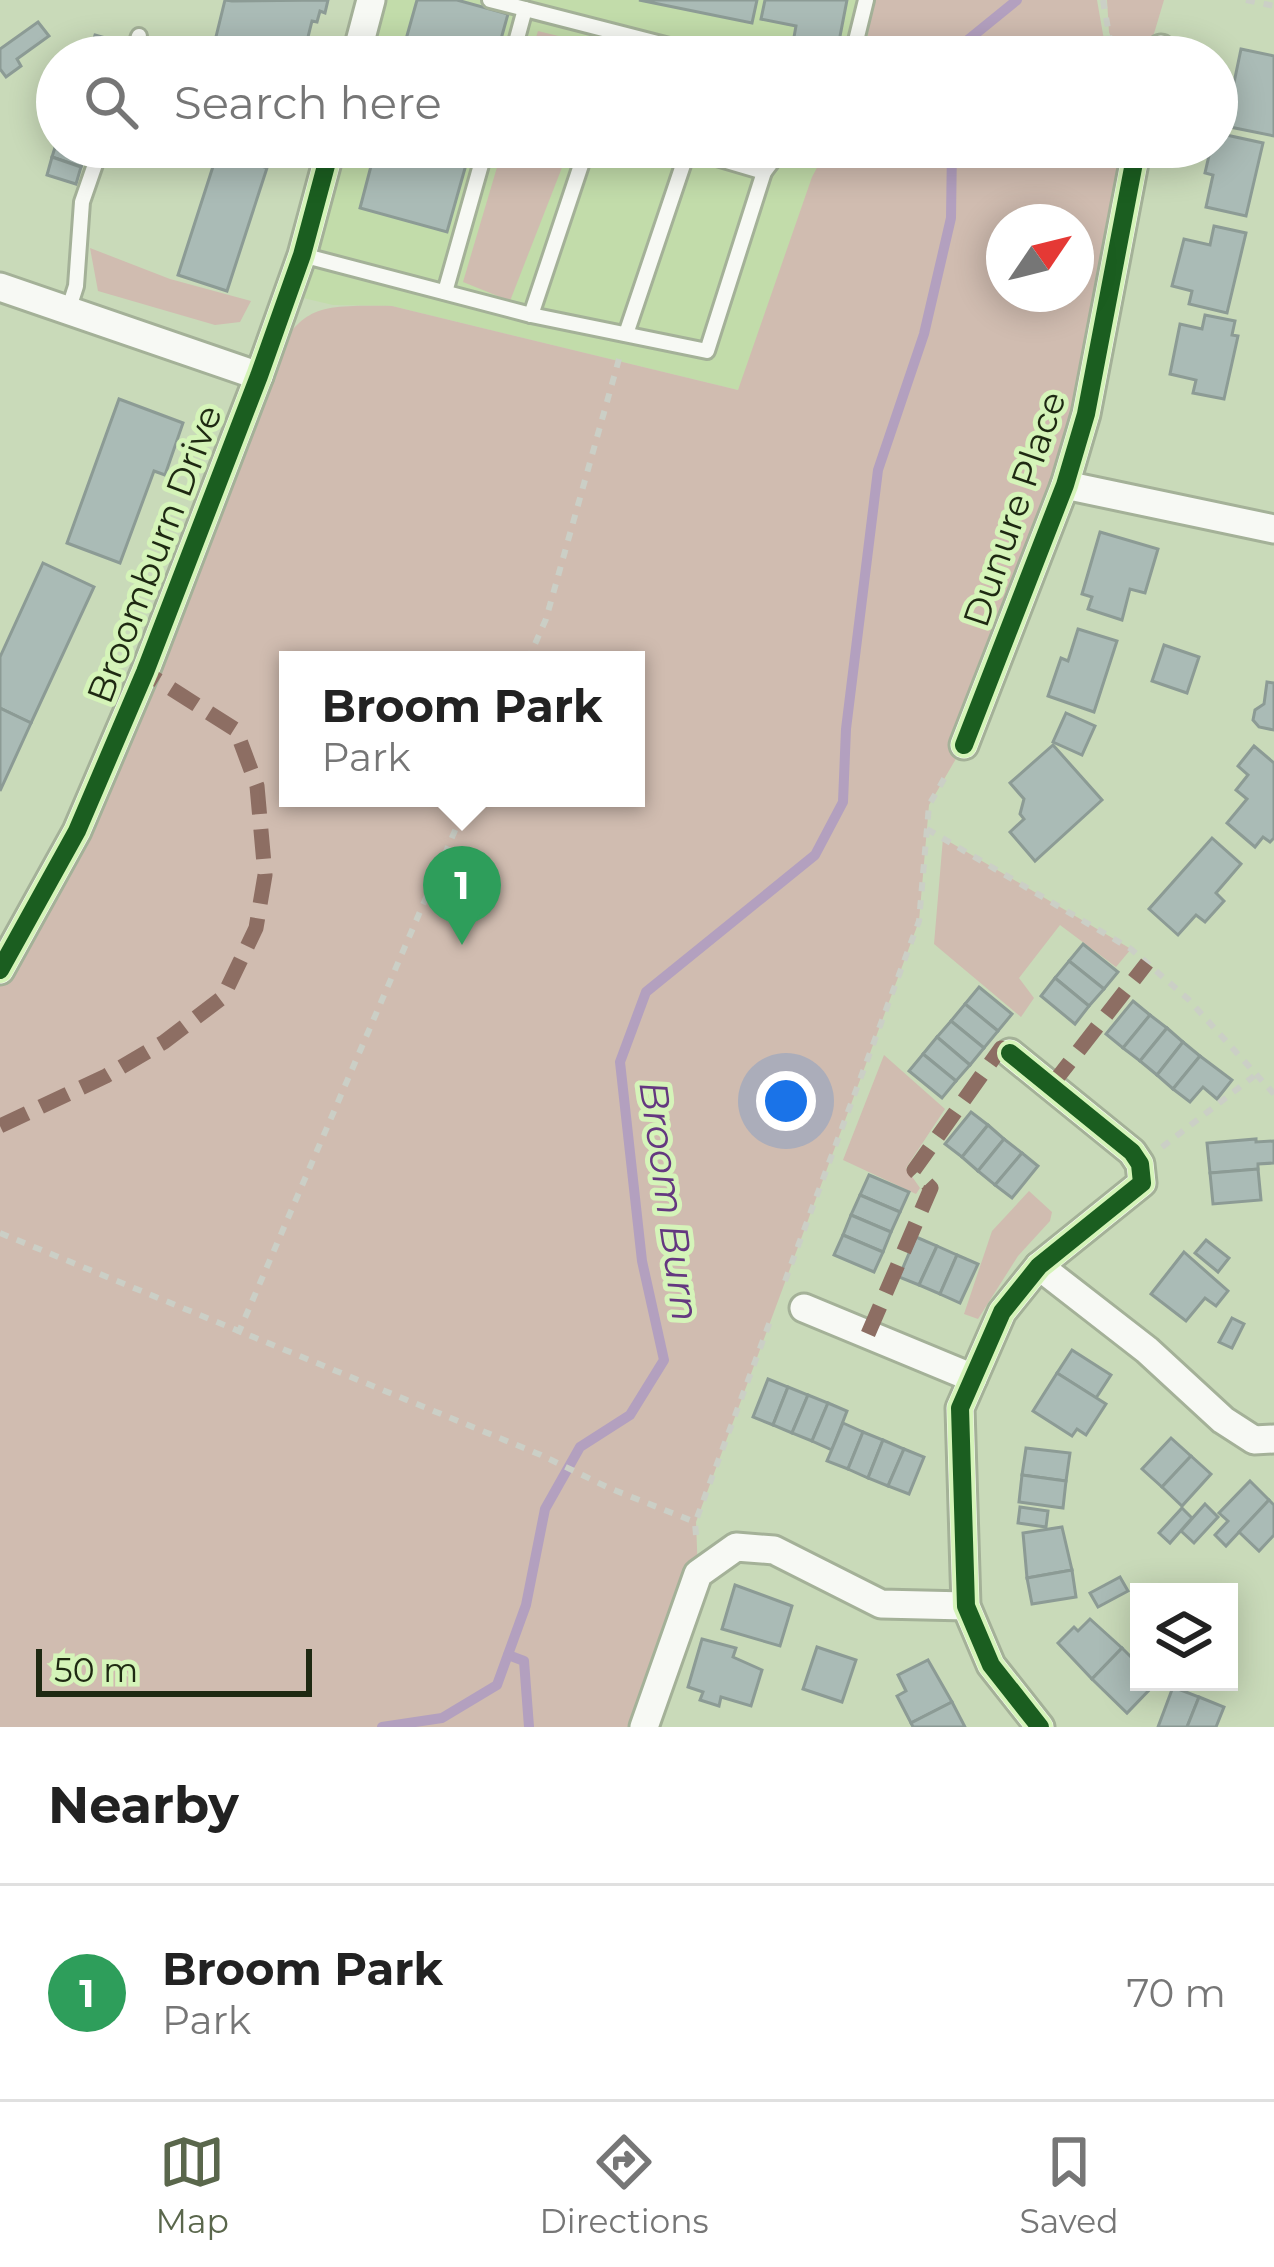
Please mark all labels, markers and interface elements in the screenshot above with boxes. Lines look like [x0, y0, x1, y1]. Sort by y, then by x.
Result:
search box [36, 36, 1238, 168]
icon: search [78, 69, 144, 135]
text: Search here [174, 75, 442, 130]
north arrow [986, 204, 1094, 312]
street label: Dunure Place [953, 386, 1075, 632]
street label: Broomburn Drive [77, 399, 231, 709]
popup [279, 651, 645, 807]
text: Broom Park [321, 678, 603, 733]
text: Park [321, 733, 411, 781]
pin: 1 [423, 846, 501, 945]
your location [756, 1071, 816, 1131]
water label: Broom Burn [629, 1078, 711, 1324]
map controls [1130, 1583, 1238, 1691]
button: layers [1130, 1583, 1238, 1691]
scale bar [36, 1643, 312, 1696]
text: 50 m [54, 1650, 138, 1690]
text: Nearby [48, 1774, 239, 1836]
text: Broom Park [162, 1941, 443, 1996]
text: 1 [79, 1969, 95, 2017]
text: 70 m [1126, 1969, 1226, 2017]
text: Park [162, 1996, 251, 2044]
tab: Map [155, 2129, 229, 2241]
tab: Directions [540, 2129, 709, 2241]
tab: Saved [1019, 2129, 1119, 2241]

